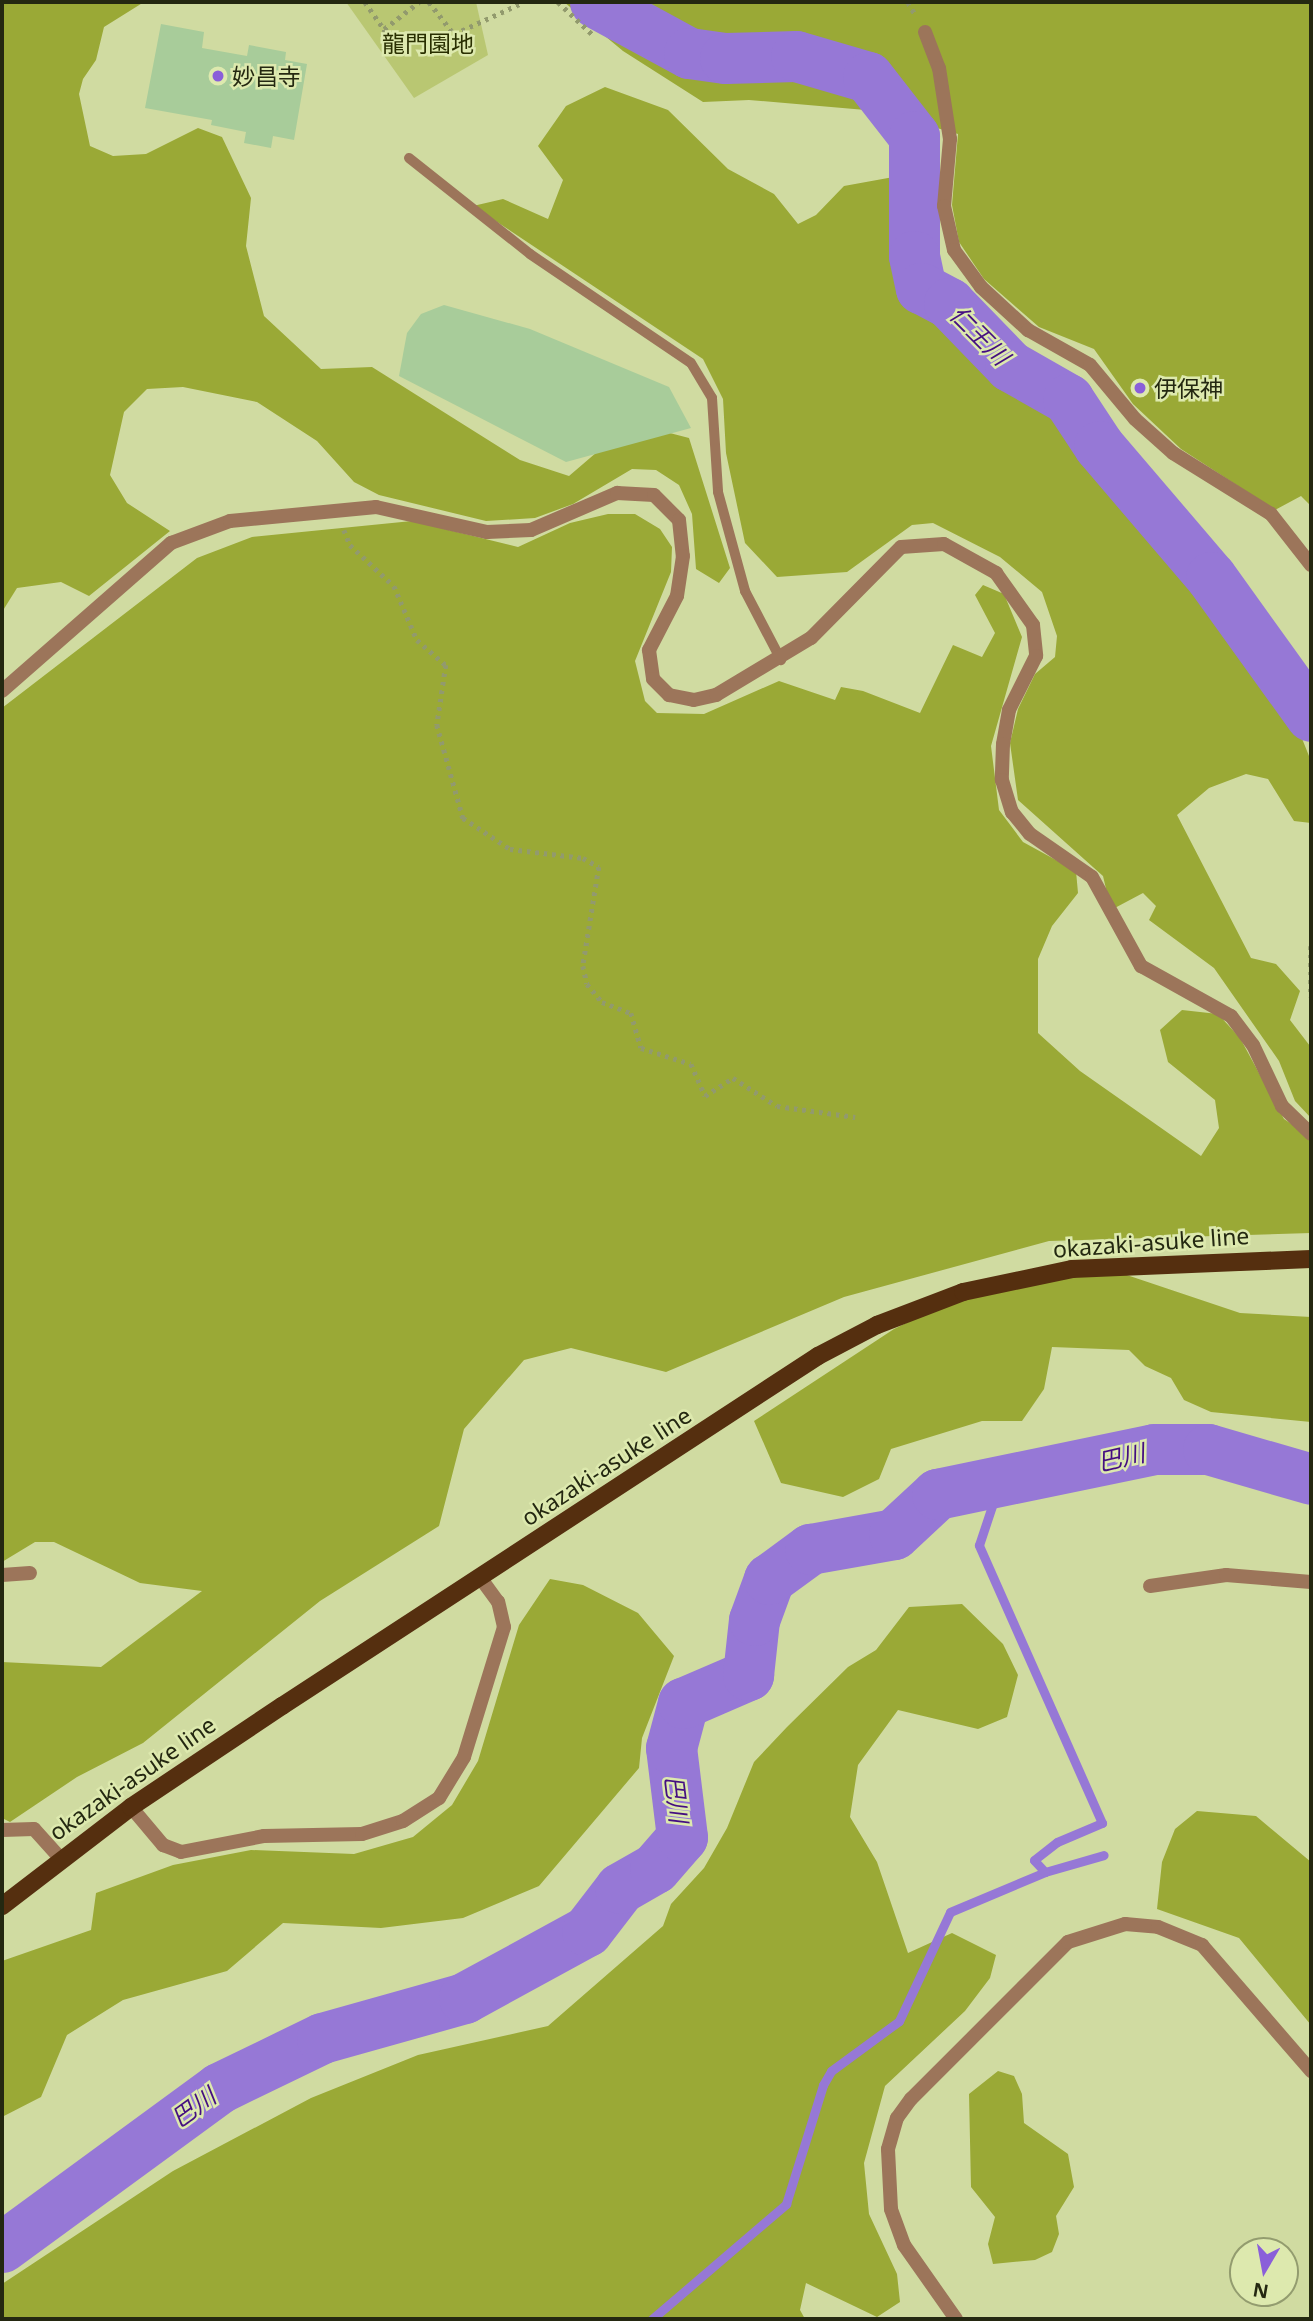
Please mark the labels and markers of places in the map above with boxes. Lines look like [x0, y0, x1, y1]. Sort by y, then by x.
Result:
place label: 妙昌寺 [232, 62, 301, 90]
marker: 妙昌寺 [210, 68, 226, 84]
place label: 伊保神 [1154, 374, 1223, 402]
marker: 伊保神 [1132, 380, 1148, 396]

